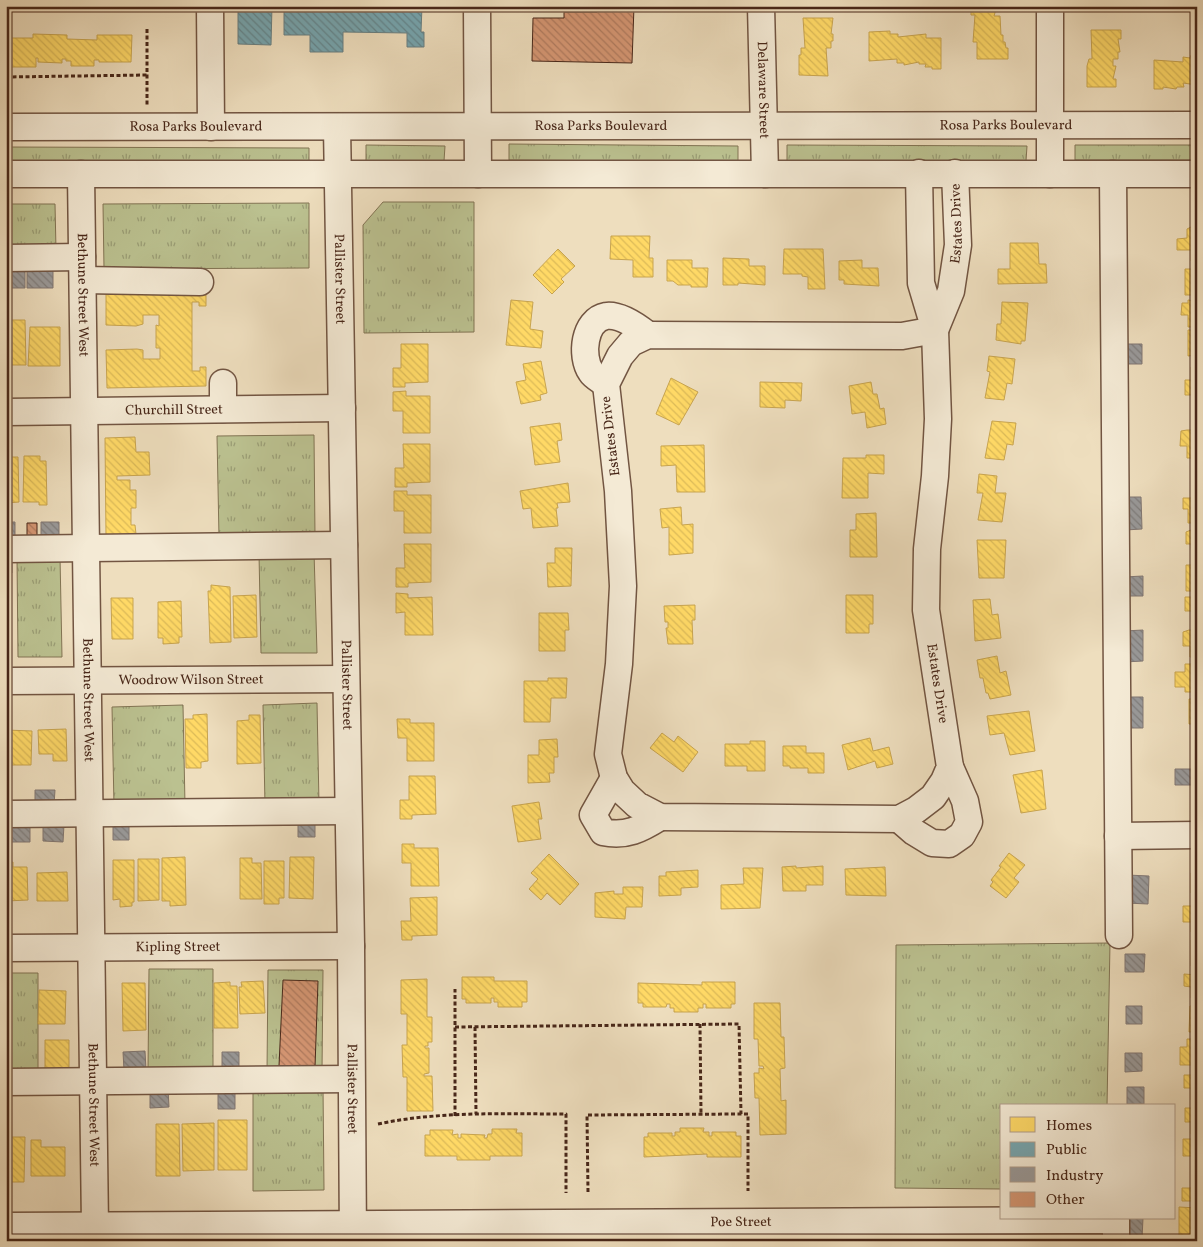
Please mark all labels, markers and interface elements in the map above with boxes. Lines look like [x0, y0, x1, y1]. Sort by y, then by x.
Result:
street label: Delaware Street [752, 41, 774, 139]
street label: Rosa Parks Boulevard [535, 116, 668, 136]
street label: Rosa Parks Boulevard [940, 116, 1073, 135]
street label: Rosa Parks Boulevard [130, 117, 263, 136]
street label: Estates Drive [946, 183, 967, 265]
street label: Bethune Street West [72, 233, 93, 357]
street label: Pallister Street [329, 234, 350, 324]
street label: Estates Drive [597, 395, 625, 477]
street label: Churchill Street [125, 400, 223, 420]
street label: Bethune Street West [78, 638, 98, 762]
street label: Pallister Street [336, 639, 357, 730]
street label: Estates Drive [922, 642, 953, 725]
street label: Woodrow Wilson Street [118, 670, 264, 690]
street label: Kipling Street [135, 937, 221, 957]
street label: Bethune Street West [83, 1043, 104, 1167]
street label: Pallister Street [342, 1044, 362, 1134]
legend [1000, 1104, 1176, 1220]
text: Homes [1046, 1116, 1092, 1137]
text: Public [1046, 1140, 1087, 1161]
text: Industry [1046, 1166, 1103, 1187]
text: Other [1046, 1190, 1085, 1211]
street label: Poe Street [710, 1212, 772, 1232]

